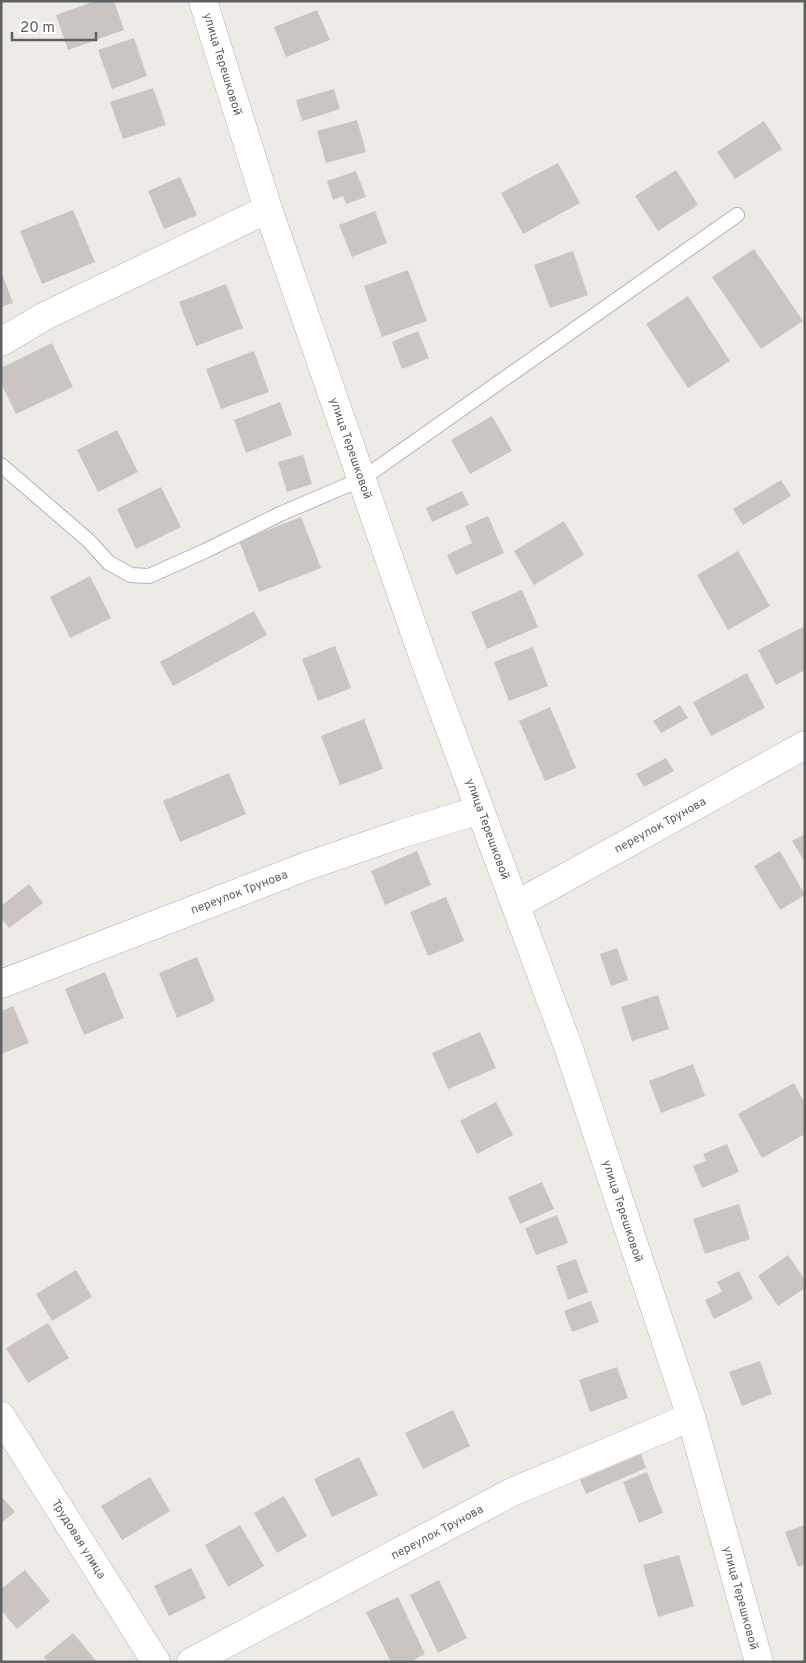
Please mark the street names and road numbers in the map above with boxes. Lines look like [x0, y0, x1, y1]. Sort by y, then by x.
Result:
street label: улица Терешковой [199, 11, 245, 118]
street label: улица Терешковой [325, 395, 375, 501]
street label: улица Терешковой [461, 777, 513, 882]
street label: переулок Трунова [612, 794, 709, 858]
street label: переулок Трунова [189, 867, 290, 919]
street label: улица Терешковой [598, 1158, 646, 1264]
street label: Трудовая улица [47, 1497, 109, 1582]
street label: переулок Трунова [388, 1502, 487, 1564]
street label: улица Терешковой [719, 1545, 762, 1652]

